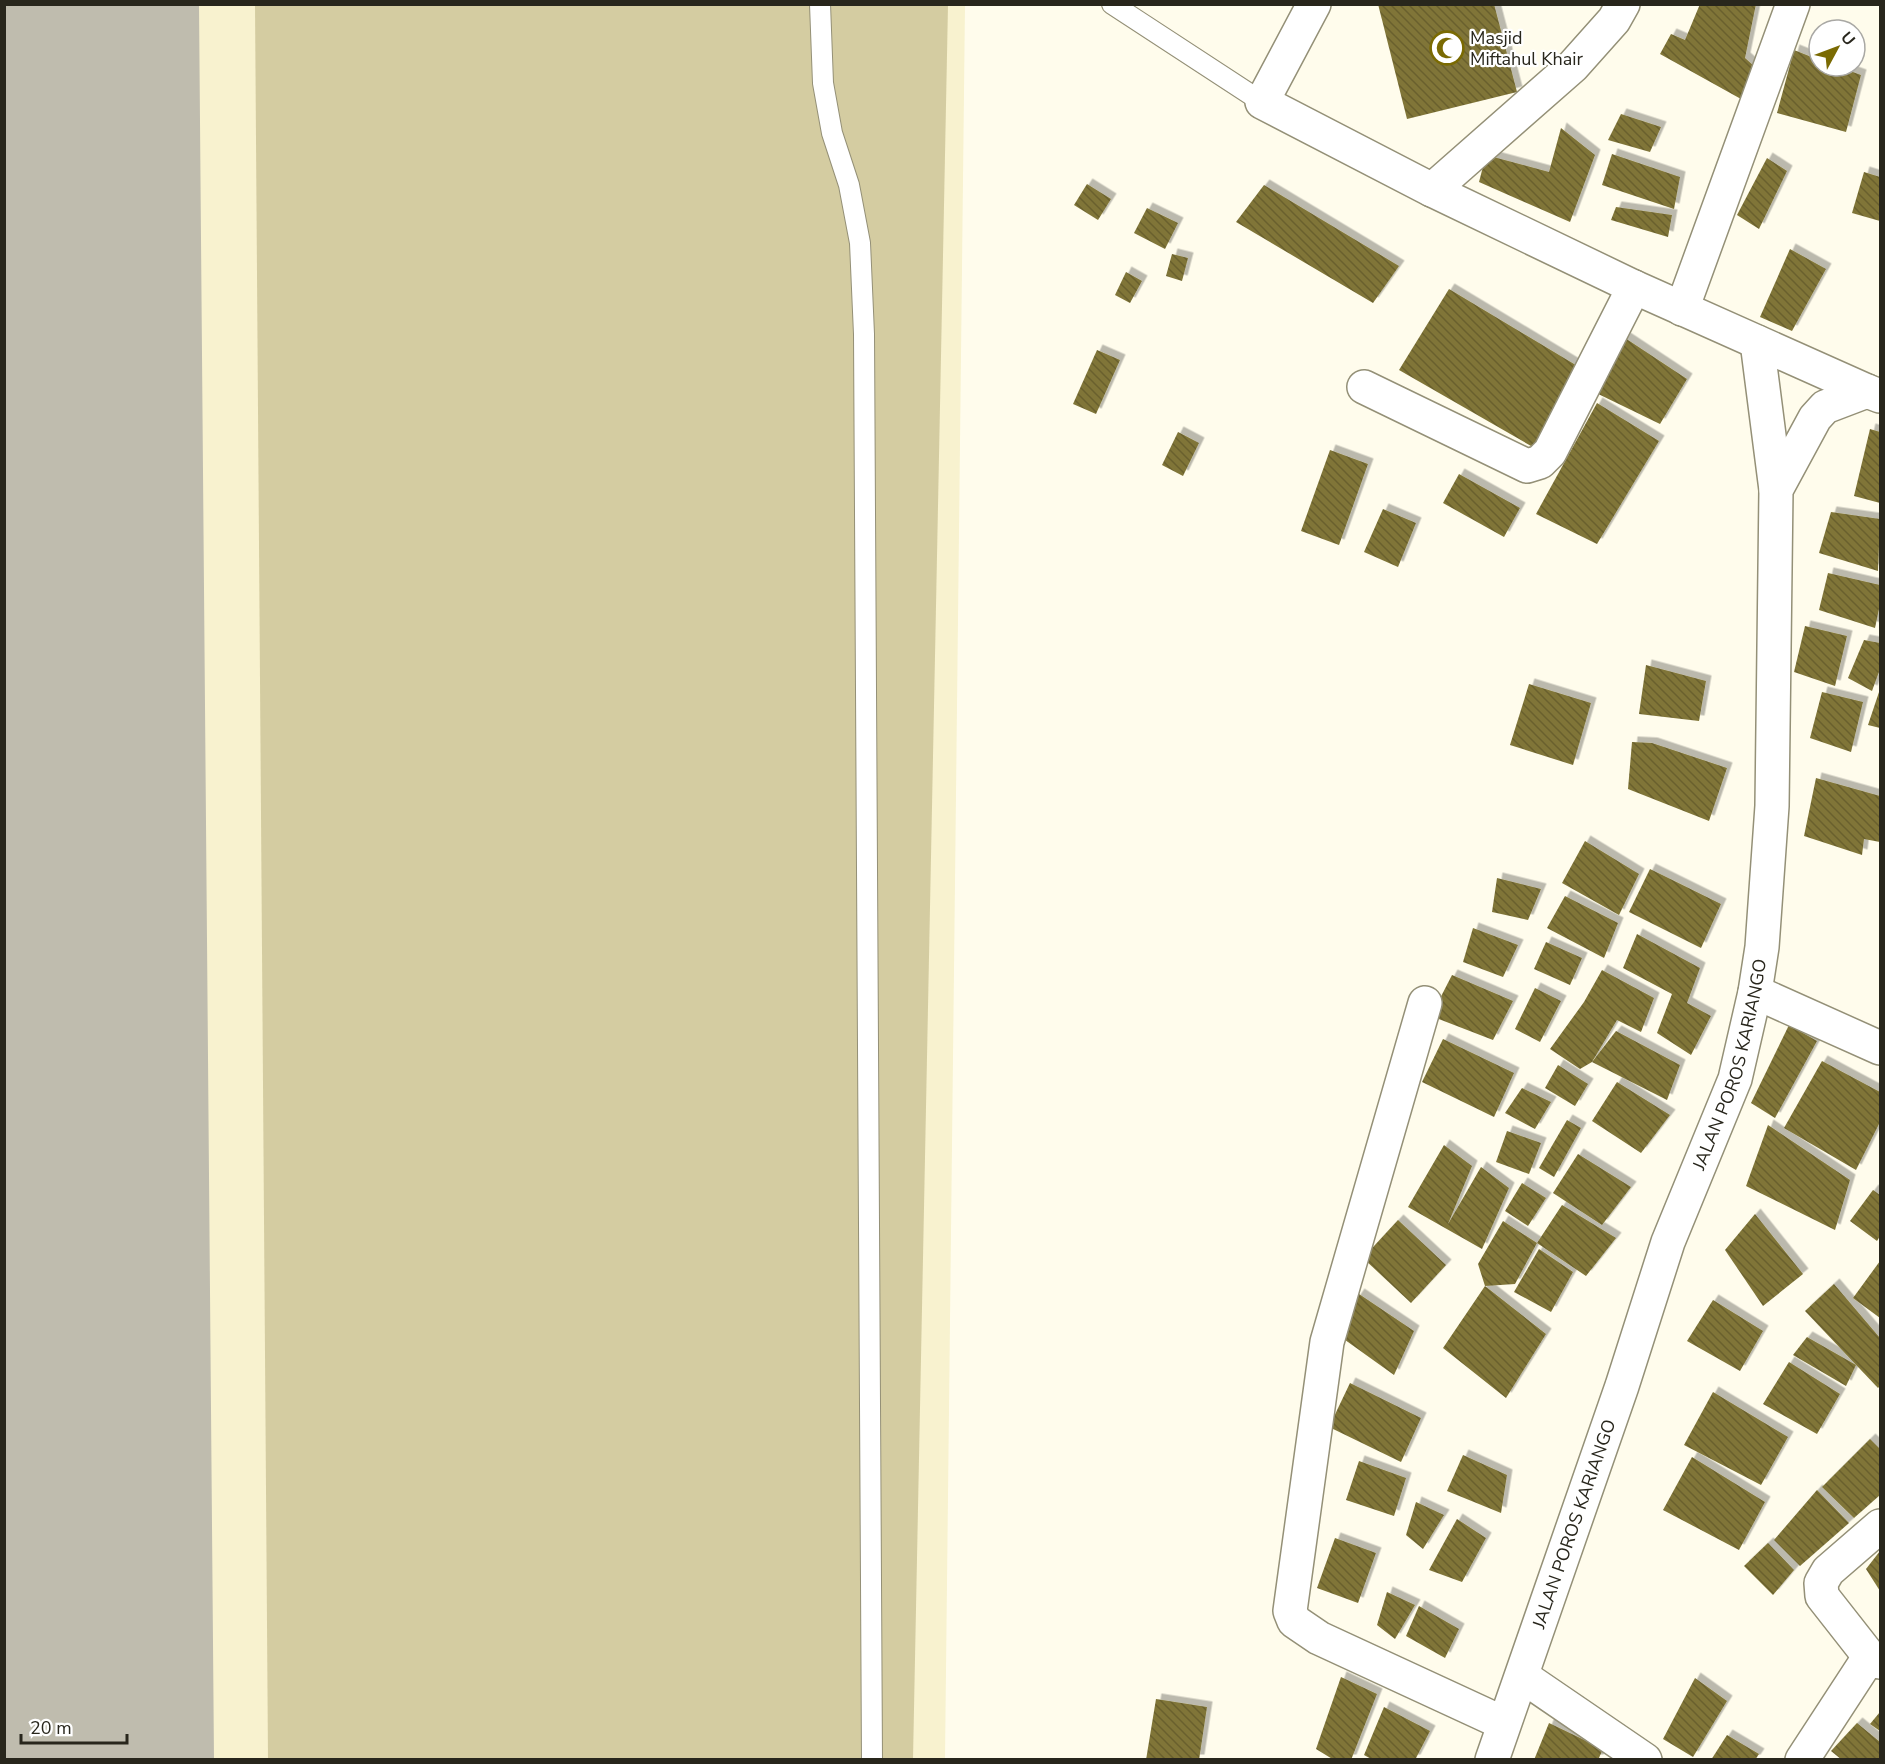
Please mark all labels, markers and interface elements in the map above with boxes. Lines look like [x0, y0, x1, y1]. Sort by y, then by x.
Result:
north arrow [1807, 18, 1867, 78]
place label: Masjid Miftahul Khair [1470, 26, 1583, 71]
text: U [1835, 27, 1860, 50]
mosque icon: Masjid Miftahul Khair [1429, 30, 1465, 66]
street label: JALAN POROS KARIANGO [1687, 957, 1772, 1174]
street label: JALAN POROS KARIANGO [1526, 1416, 1622, 1633]
scale bar [21, 1707, 128, 1745]
text: 20 m [30, 1716, 72, 1740]

